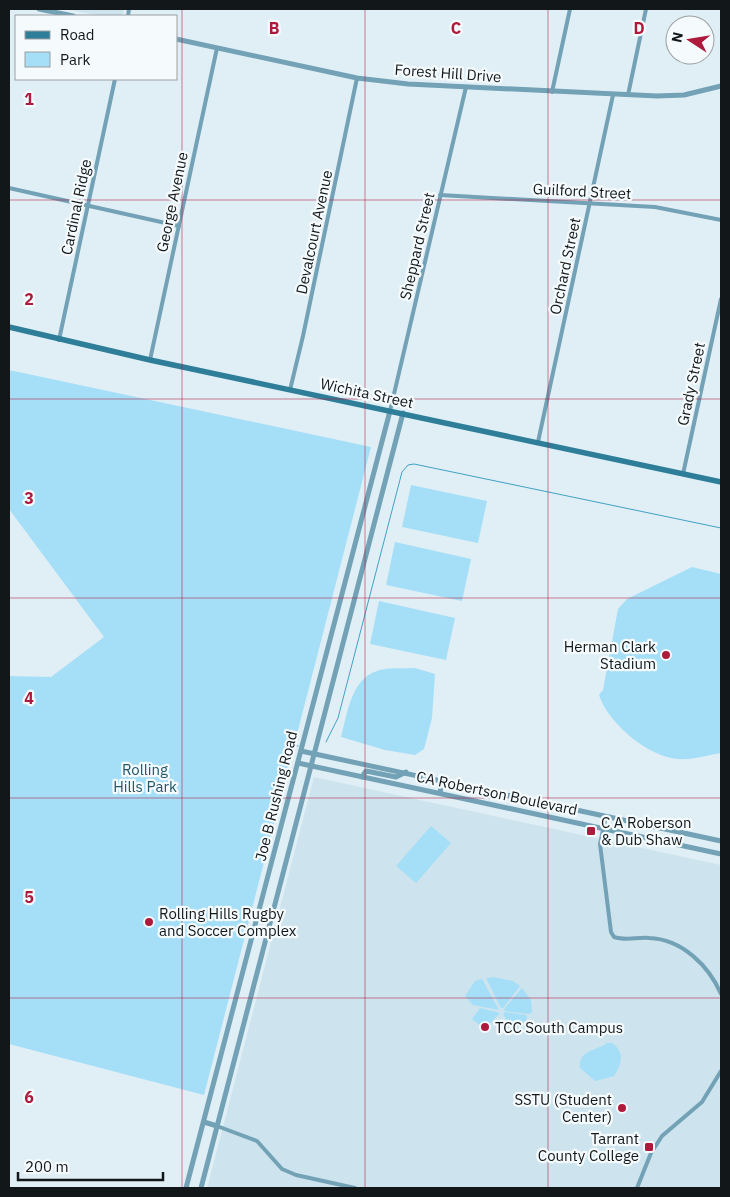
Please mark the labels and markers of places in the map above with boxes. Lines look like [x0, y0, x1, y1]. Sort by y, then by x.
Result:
place label: Herman Clark Stadium [564, 637, 656, 673]
marker: Herman Clark Stadium [660, 649, 672, 661]
place label: C A Roberson & Dub Shaw [601, 813, 691, 849]
marker: C A Roberson & Dub Shaw [585, 825, 597, 837]
place label: Rolling Hills Rugby and Soccer Complex [159, 904, 297, 940]
marker: Rolling Hills Rugby and Soccer Complex [143, 916, 155, 928]
place label: TCC South Campus [495, 1018, 623, 1037]
marker: TCC South Campus [479, 1021, 491, 1033]
place label: SSTU (Student Center) [514, 1090, 612, 1126]
marker: SSTU (Student Center) [616, 1102, 628, 1114]
place label: Tarrant County College [538, 1129, 639, 1165]
marker: Tarrant County College [643, 1141, 655, 1153]

